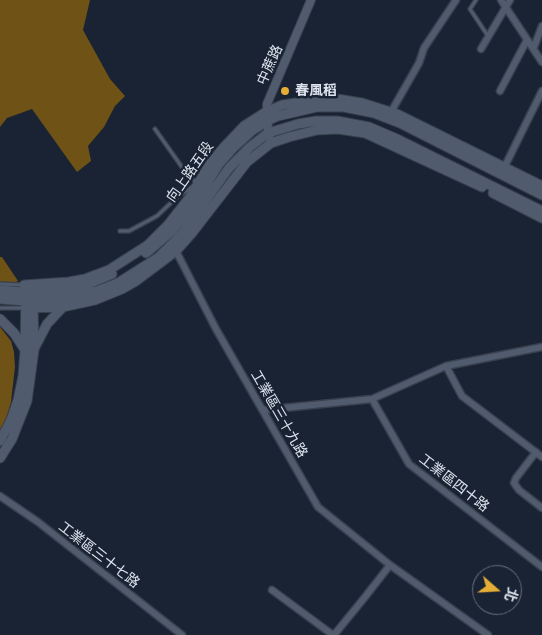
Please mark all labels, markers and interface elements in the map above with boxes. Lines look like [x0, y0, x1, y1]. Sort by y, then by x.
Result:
street label: 中蔗路 [254, 42, 286, 88]
place label: 春風稻 [295, 83, 337, 99]
marker: 春風稻 [279, 85, 291, 97]
street label: 向上路五段 [163, 139, 217, 205]
street label: 工業區三十九路 [247, 367, 311, 461]
street label: 工業區四十路 [416, 451, 492, 515]
street label: 工業區三十七路 [55, 518, 143, 592]
north arrow [472, 565, 522, 615]
text: 北 [501, 586, 519, 603]

